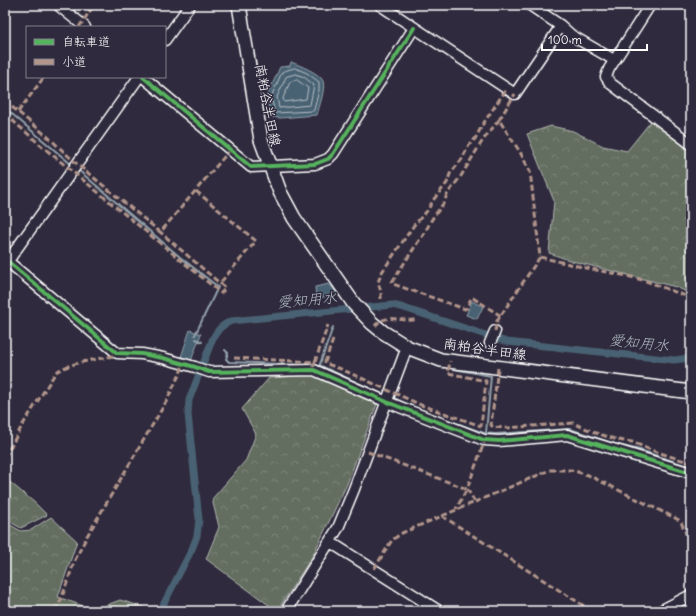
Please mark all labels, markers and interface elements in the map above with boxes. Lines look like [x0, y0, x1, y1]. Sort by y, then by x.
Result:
legend [26, 26, 166, 78]
scale bar [542, 26, 647, 52]
text: 100 m [548, 32, 582, 47]
text: 自転車道 [62, 34, 110, 49]
text: 小道 [62, 54, 86, 69]
street label: 南粕谷半田線 [251, 62, 285, 148]
water label: 愛知用水 [276, 287, 338, 312]
water label: 愛知用水 [608, 330, 670, 355]
street label: 南粕谷半田線 [442, 334, 528, 364]

